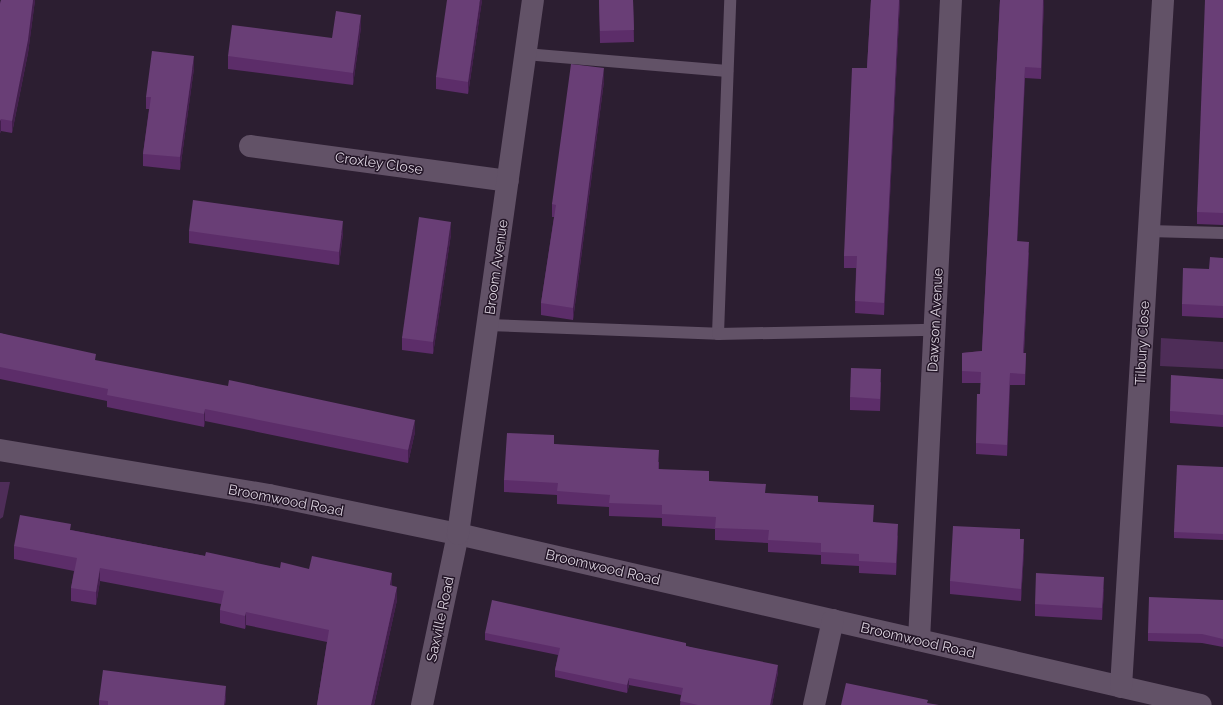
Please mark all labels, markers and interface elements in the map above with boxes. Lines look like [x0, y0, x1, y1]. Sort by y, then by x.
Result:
street label: Croxley Close [334, 148, 424, 178]
street label: Broom Avenue [481, 218, 511, 316]
street label: Dawson Avenue [924, 267, 946, 373]
street label: Tilbury Close [1131, 300, 1153, 386]
street label: Broomwood Road [227, 481, 345, 519]
street label: Broomwood Road [544, 546, 662, 588]
street label: Saxville Road [423, 575, 457, 663]
street label: Broomwood Road [859, 619, 977, 661]

